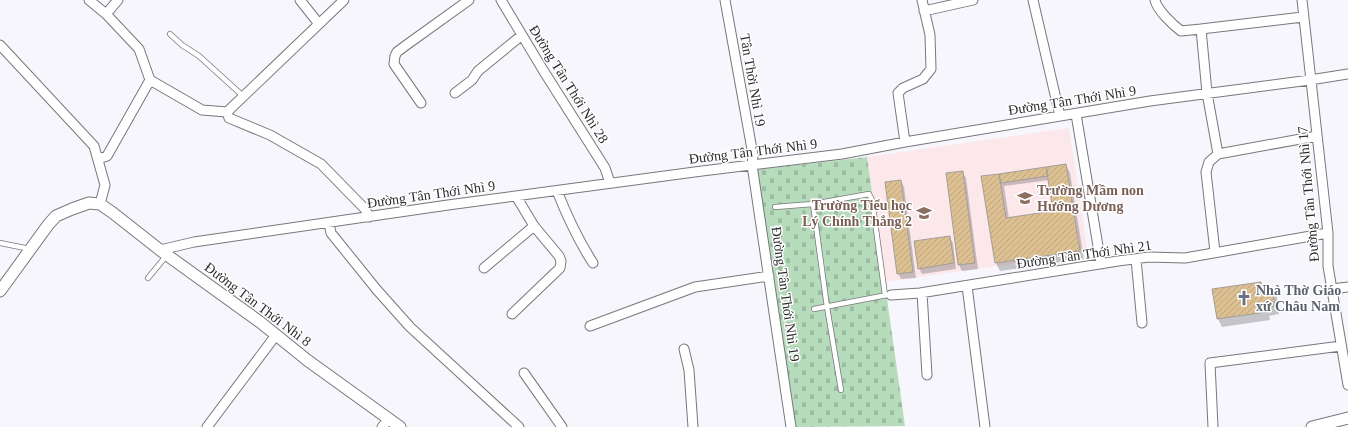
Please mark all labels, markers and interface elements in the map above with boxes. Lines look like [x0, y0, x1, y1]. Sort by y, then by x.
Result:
street label: Đường Tân Thới Nhì 28 [526, 23, 611, 146]
street label: Tân Thời Nhì 19 [737, 33, 768, 128]
street label: Đường Tân Thới Nhì 9 [1007, 83, 1137, 118]
street label: Đường Tân Thới Nhì 17 [1295, 125, 1322, 262]
street label: Đường Tân Thới Nhì 9 [688, 136, 818, 167]
street label: Đường Tân Thới Nhì 9 [366, 178, 496, 211]
place label: Trường Mầm non Hướng Dương [1037, 183, 1144, 214]
school or university icon: Trường Mầm non Hướng Dương [1016, 189, 1034, 207]
place label: Trường Tiểu học Lý Chính Thắng 2 [802, 198, 912, 229]
school or university icon: Trường Tiểu học Lý Chính Thắng 2 [915, 204, 933, 222]
street label: Đường Tân Thới Nhì 19 [769, 226, 802, 363]
street label: Đường Tân Thới Nhì 21 [1016, 238, 1153, 271]
street label: Đường Tân Thới Nhì 8 [202, 260, 314, 349]
place label: Nhà Thờ Giáo xứ Châu Nam [1256, 283, 1341, 314]
church icon: Nhà Thờ Giáo xứ Châu Nam [1235, 289, 1253, 307]

